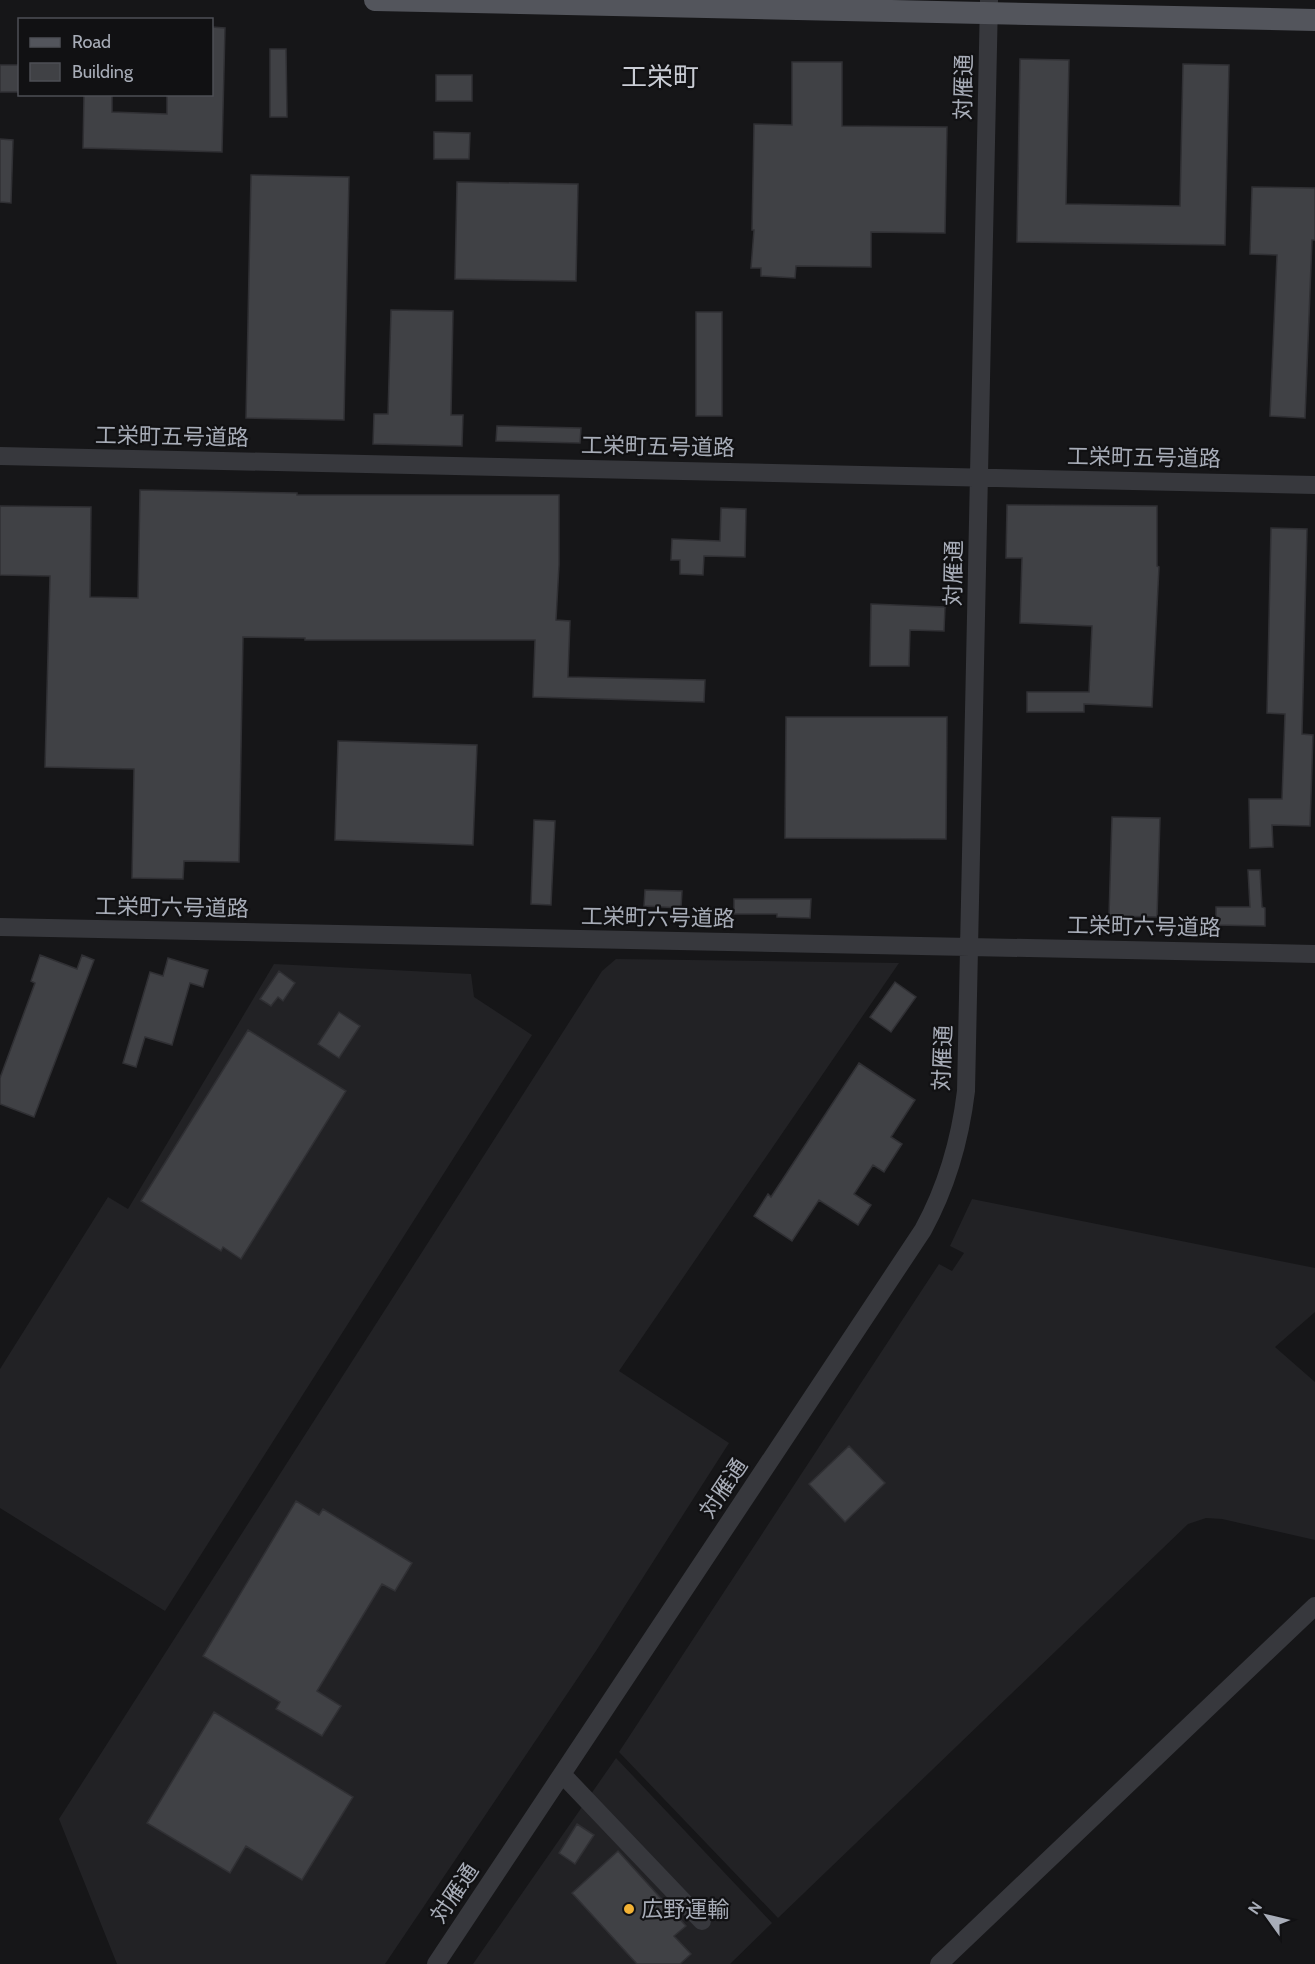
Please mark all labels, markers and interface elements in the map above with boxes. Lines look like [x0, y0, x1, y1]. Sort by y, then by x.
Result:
legend [18, 18, 213, 96]
text: Road [72, 31, 111, 53]
street label: 対雁通 [949, 54, 978, 120]
text: Building [72, 61, 134, 83]
district label: 工栄町 [621, 61, 699, 93]
street label: 工栄町五号道路 [95, 422, 249, 451]
street label: 工栄町五号道路 [581, 432, 735, 461]
street label: 工栄町五号道路 [1067, 443, 1221, 472]
street label: 対雁通 [939, 540, 968, 606]
street label: 工栄町六号道路 [95, 893, 249, 922]
street label: 工栄町六号道路 [581, 903, 735, 932]
street label: 工栄町六号道路 [1067, 912, 1221, 941]
street label: 対雁通 [928, 1025, 957, 1091]
street label: 対雁通 [694, 1453, 753, 1523]
street label: 対雁通 [425, 1858, 484, 1928]
north arrow [1237, 1886, 1297, 1946]
place label: 広野運輸 [641, 1896, 729, 1923]
text: N [1244, 1898, 1266, 1918]
marker: 広野運輸 [622, 1902, 636, 1916]

